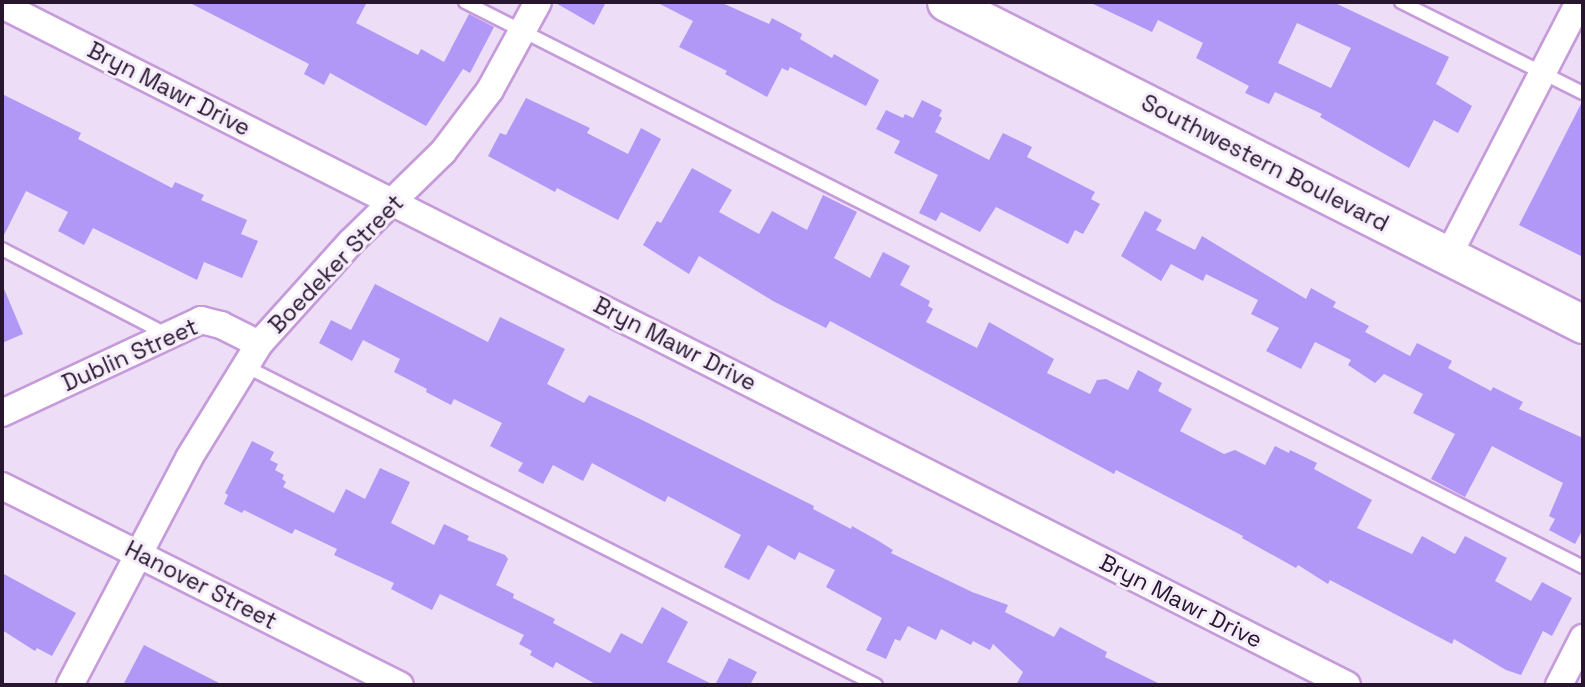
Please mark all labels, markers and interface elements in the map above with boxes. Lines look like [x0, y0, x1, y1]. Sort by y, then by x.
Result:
street label: Bryn Mawr Drive [83, 36, 255, 142]
street label: Southwestern Boulevard [1137, 89, 1393, 237]
street label: Boedeker Street [263, 189, 409, 339]
street label: Bryn Mawr Drive [589, 291, 761, 397]
street label: Dublin Street [58, 313, 202, 397]
street label: Hanover Street [121, 535, 281, 635]
street label: Bryn Mawr Drive [1095, 548, 1267, 654]

